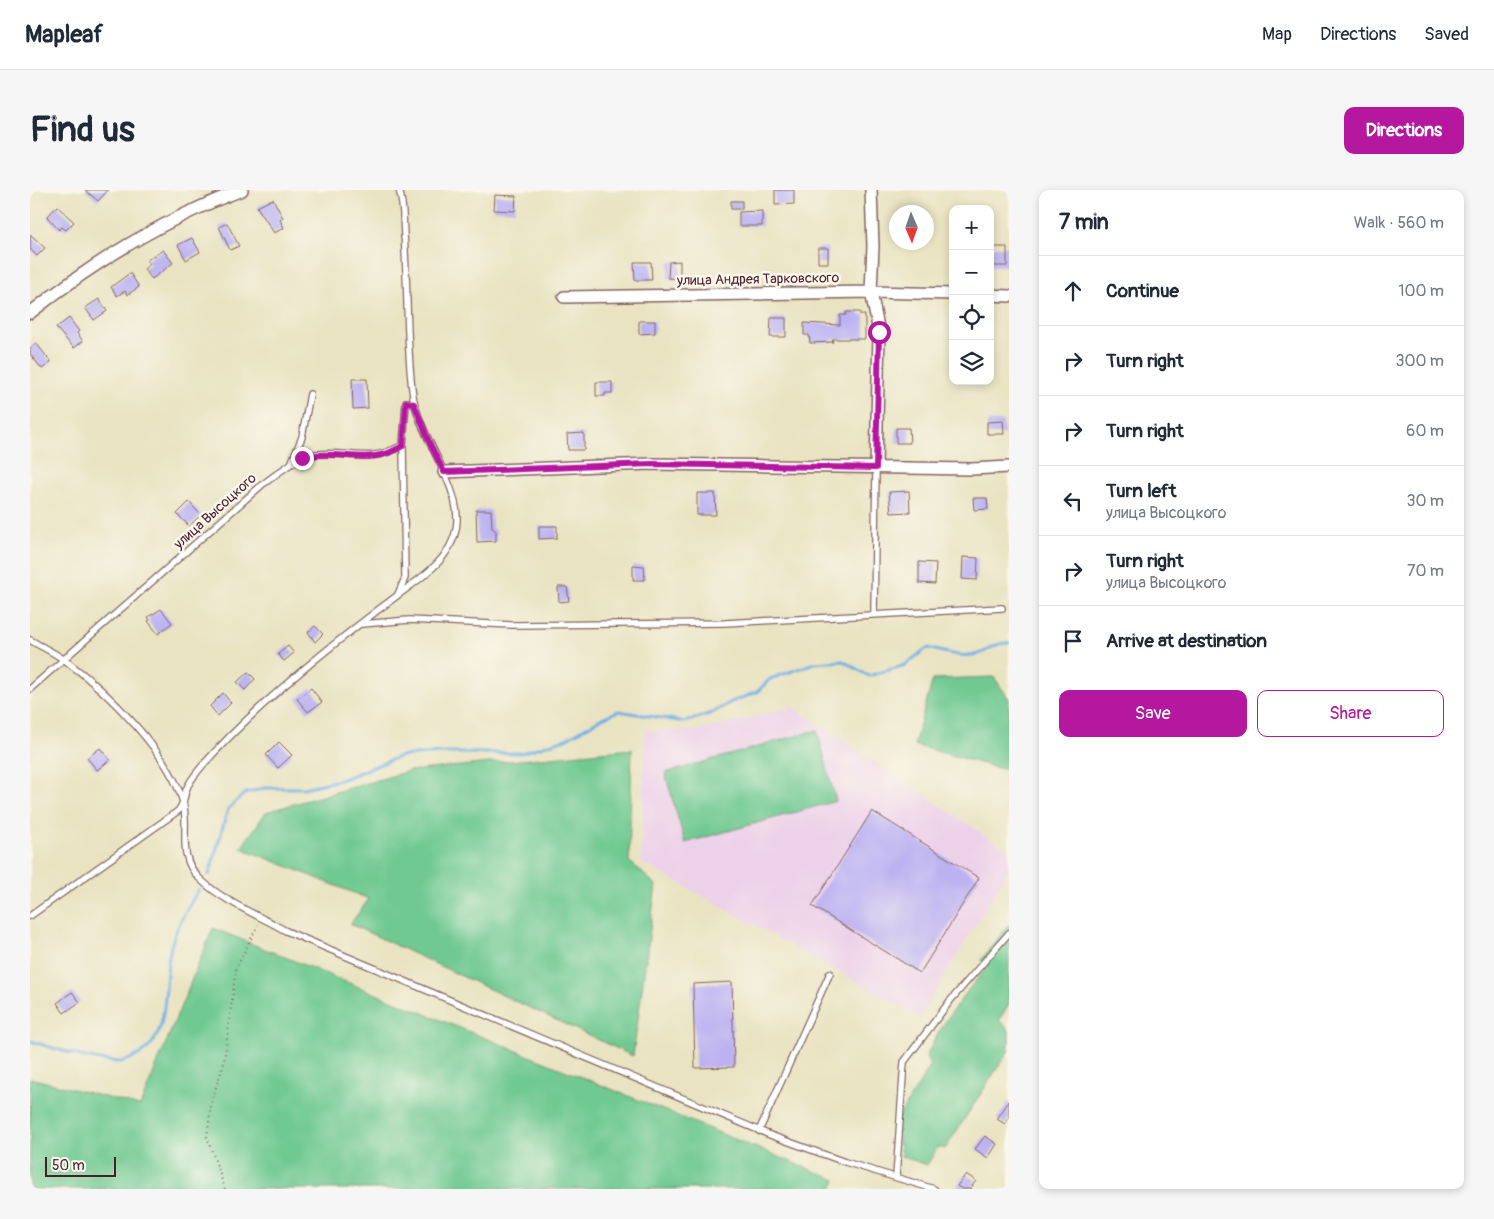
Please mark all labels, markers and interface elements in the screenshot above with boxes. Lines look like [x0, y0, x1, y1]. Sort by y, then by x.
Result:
text: Mapleaf [25, 20, 103, 49]
text: Map [1262, 23, 1292, 46]
text: Directions [1320, 23, 1396, 46]
text: Saved [1424, 23, 1469, 46]
button: Directions [1344, 107, 1464, 154]
text: Find us [30, 108, 135, 152]
north arrow [889, 205, 934, 250]
map controls [949, 205, 994, 385]
button: + [949, 205, 994, 250]
text: 7 min [1059, 209, 1109, 236]
text: Walk · 560 m [1354, 213, 1444, 233]
button: − [949, 250, 994, 295]
street label: улица Андрея Тарковского [676, 269, 840, 289]
icon: ahead [1059, 277, 1087, 305]
text: Continue [1106, 279, 1179, 303]
text: 100 m [1398, 281, 1444, 301]
button: locate [949, 295, 994, 340]
route start [868, 321, 891, 344]
button: layers [949, 340, 994, 385]
icon: right [1059, 347, 1087, 375]
text: Turn right [1106, 349, 1184, 373]
text: 300 m [1396, 351, 1444, 371]
icon: right [1059, 417, 1087, 445]
text: Turn right [1106, 419, 1184, 443]
text: 60 m [1406, 421, 1444, 441]
route end [291, 447, 314, 470]
street label: улица Высоцкого [169, 469, 260, 553]
text: Turn left [1106, 479, 1176, 503]
icon: left [1059, 487, 1087, 515]
text: 30 m [1406, 491, 1444, 511]
text: улица Высоцкого [1106, 503, 1226, 523]
text: Turn right [1106, 549, 1184, 573]
icon: right [1059, 557, 1087, 585]
text: 70 m [1407, 561, 1444, 581]
text: улица Высоцкого [1106, 573, 1226, 593]
icon: arrive [1059, 627, 1087, 655]
text: Arrive at destination [1106, 629, 1267, 653]
button: Save [1059, 690, 1247, 737]
button: Share [1257, 690, 1444, 737]
scale bar [45, 1154, 116, 1177]
text: 50 m [52, 1157, 85, 1174]

